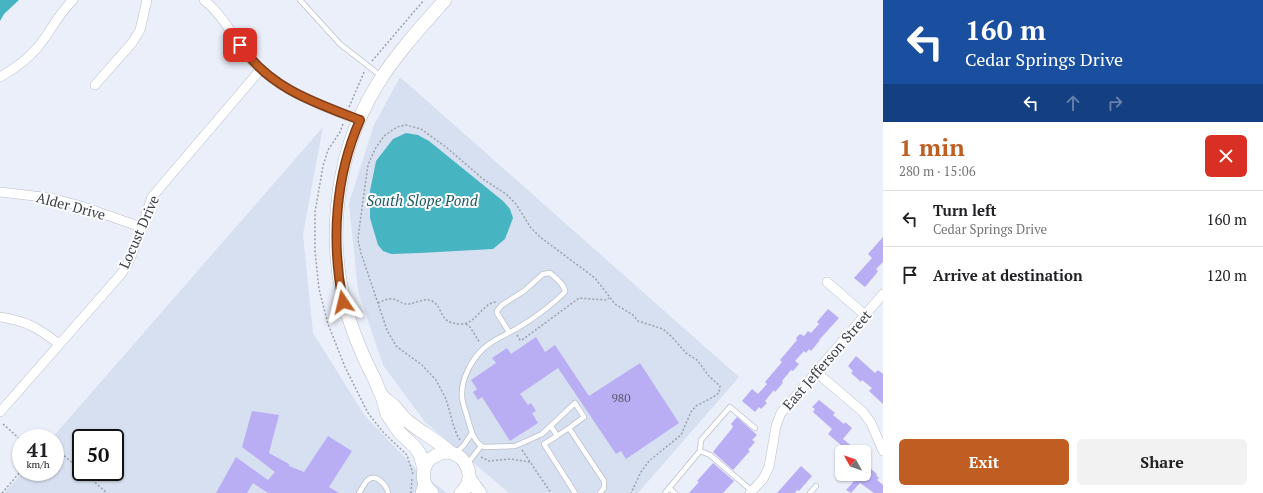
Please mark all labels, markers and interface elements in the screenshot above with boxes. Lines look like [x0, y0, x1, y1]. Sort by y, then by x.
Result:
text: 160 m [965, 11, 1046, 48]
icon: left [899, 16, 951, 68]
pin [223, 28, 257, 62]
icon: arrive [229, 34, 251, 56]
text: Cedar Springs Drive [965, 47, 1123, 71]
icon: left [1020, 92, 1042, 114]
icon: ahead [1062, 92, 1084, 114]
icon: right [1104, 92, 1126, 114]
text: 1 min [899, 131, 965, 163]
button: close [1205, 135, 1247, 177]
text: 280 m · 15:06 [899, 162, 976, 180]
street label: Alder Drive [34, 187, 108, 224]
water label: South Slope Pond [366, 190, 479, 210]
street label: Locust Drive [114, 192, 163, 271]
text: Turn left [933, 200, 997, 220]
icon: left [899, 208, 921, 230]
text: 160 m [1206, 209, 1247, 229]
text: Cedar Springs Drive [933, 220, 1047, 238]
icon: arrive [899, 264, 921, 286]
text: Arrive at destination [933, 265, 1083, 285]
text: 120 m [1206, 265, 1247, 285]
position arrow [322, 281, 364, 323]
street label: East Jefferson Street [778, 305, 876, 414]
house number: 980 [611, 390, 631, 405]
speed limit sign: 50 [72, 429, 124, 481]
text: 41 [27, 436, 49, 463]
button: Exit [899, 439, 1069, 485]
button: Share [1077, 439, 1247, 485]
north arrow [835, 445, 871, 481]
map controls [835, 445, 871, 481]
text: km/h [26, 458, 50, 471]

